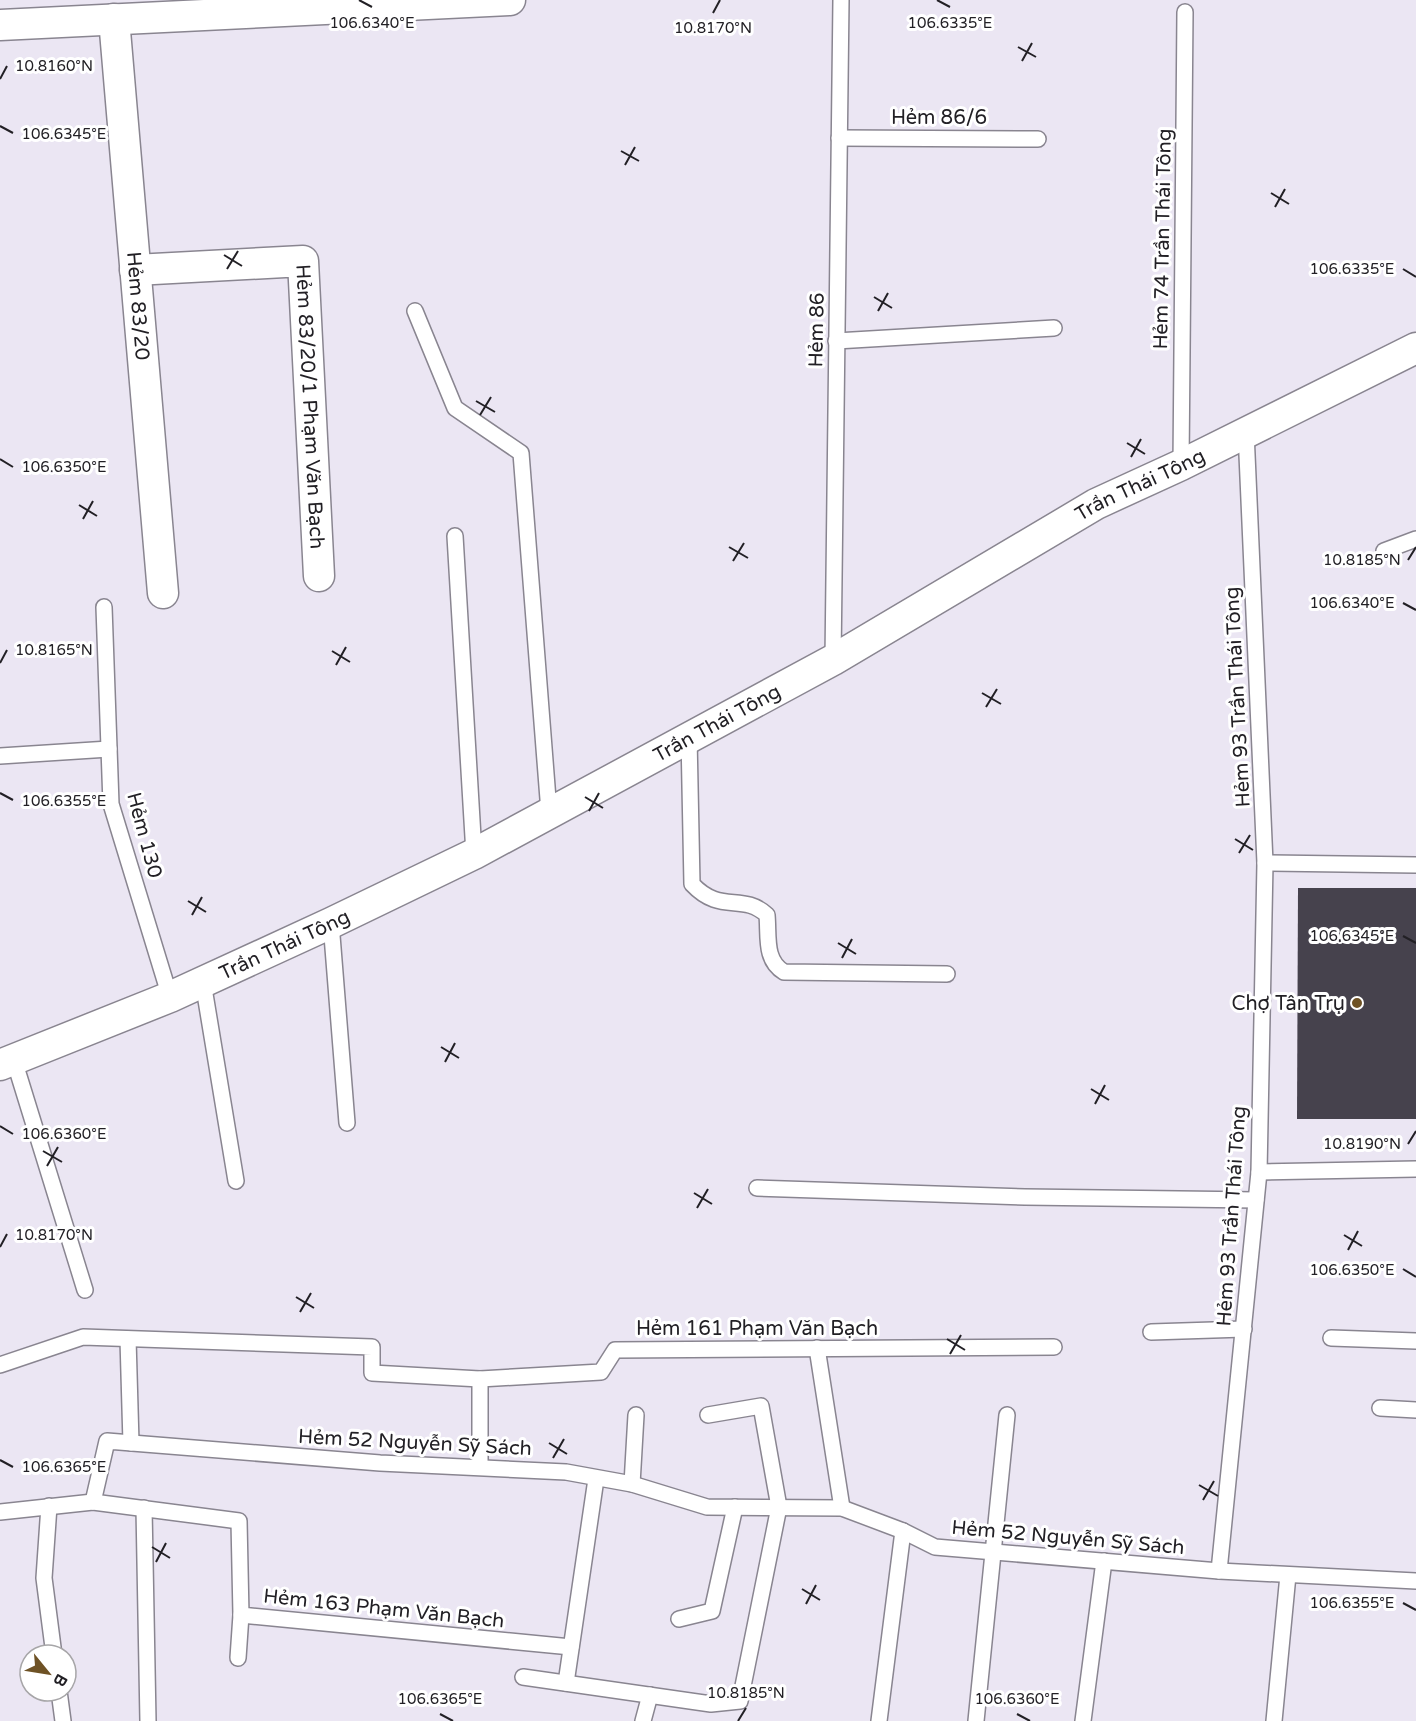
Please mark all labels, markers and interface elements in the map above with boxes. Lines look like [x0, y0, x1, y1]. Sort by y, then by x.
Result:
text: 106.6340°E [329, 14, 415, 32]
text: 106.6335°E [908, 14, 992, 32]
text: 10.8170°N [674, 19, 752, 37]
text: 10.8160°N [15, 57, 93, 75]
street label: Hẻm 86/6 [891, 106, 987, 130]
text: 106.6345°E [22, 125, 106, 143]
street label: Hẻm 74 Trần Thái Tông [1149, 128, 1177, 350]
street label: Hẻm 83/20 [121, 251, 154, 361]
text: 106.6335°E [1310, 260, 1394, 278]
street label: Hẻm 83/20/1 Phạm Văn Bạch [290, 264, 329, 550]
street label: Hẻm 86 [804, 292, 830, 368]
street label: Trần Thái Tông [1071, 444, 1209, 527]
text: 106.6350°E [21, 458, 107, 476]
text: 10.8185°N [1323, 551, 1401, 569]
street label: Hẻm 93 Trần Thái Tông [1220, 586, 1256, 808]
text: 106.6340°E [1309, 594, 1395, 612]
text: 10.8165°N [15, 641, 93, 659]
street label: Trần Thái Tông [650, 680, 785, 768]
street label: Hẻm 130 [121, 790, 167, 881]
text: 106.6355°E [22, 792, 106, 810]
street label: Trần Thái Tông [216, 905, 354, 986]
text: 106.6345°E [1310, 927, 1394, 945]
place label: Chợ Tân Trụ [1232, 992, 1345, 1016]
marker: Chợ Tân Trụ [1350, 996, 1364, 1010]
street label: Hẻm 93 Trần Thái Tông [1212, 1105, 1252, 1327]
text: 106.6360°E [21, 1125, 107, 1143]
text: 10.8190°N [1323, 1135, 1401, 1153]
text: 10.8170°N [15, 1226, 93, 1244]
text: 106.6350°E [1309, 1261, 1395, 1279]
street label: Hẻm 161 Phạm Văn Bạch [636, 1317, 878, 1341]
street label: Hẻm 52 Nguyễn Sỹ Sách [298, 1425, 532, 1461]
text: 106.6365°E [22, 1458, 106, 1476]
street label: Hẻm 52 Nguyễn Sỹ Sách [950, 1516, 1185, 1560]
street label: Hẻm 163 Phạm Văn Bạch [262, 1584, 506, 1634]
text: 106.6355°E [1310, 1594, 1394, 1612]
north arrow [18, 1643, 78, 1703]
text: B [49, 1670, 72, 1690]
text: 10.8185°N [707, 1684, 785, 1702]
text: 106.6365°E [398, 1690, 482, 1708]
text: 106.6360°E [974, 1690, 1060, 1708]

